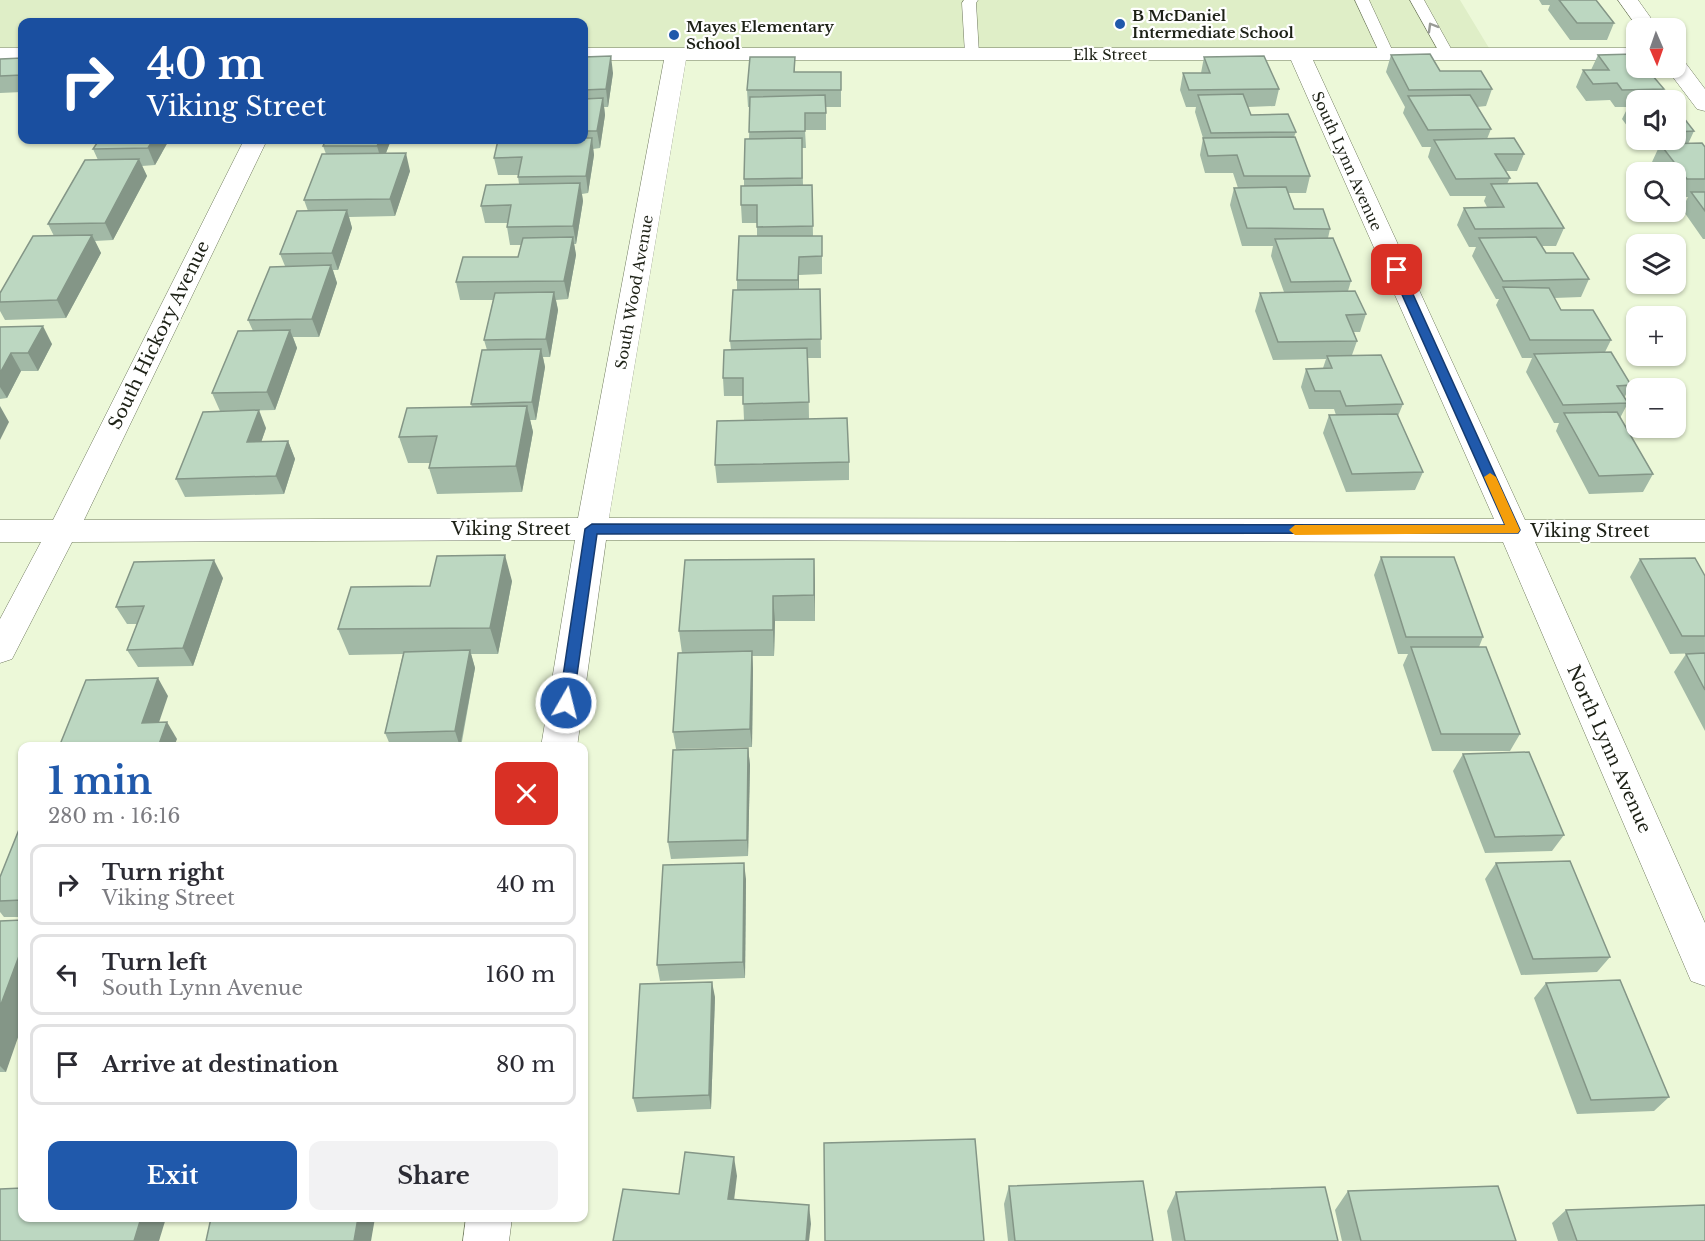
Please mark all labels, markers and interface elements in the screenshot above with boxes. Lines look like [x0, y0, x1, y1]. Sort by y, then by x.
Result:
place label: B McDaniel Intermediate School [1132, 6, 1295, 42]
place label: Mayes Elementary School [686, 17, 834, 53]
marker: B McDaniel Intermediate School [1113, 17, 1127, 31]
north arrow [1626, 18, 1686, 78]
map controls [1626, 18, 1686, 438]
one-way arrow [1428, 23, 1439, 33]
marker: Mayes Elementary School [667, 28, 681, 42]
text: 40 m [147, 38, 264, 90]
icon: right [48, 42, 126, 120]
street label: Elk Street [1073, 45, 1147, 64]
street label: South Lynn Avenue [1308, 88, 1386, 234]
text: Viking Street [147, 90, 326, 123]
button: sound [1626, 90, 1686, 150]
button: search [1626, 162, 1686, 222]
street label: South Wood Avenue [611, 213, 657, 371]
button: layers [1626, 234, 1686, 294]
street label: South Hickory Avenue [104, 237, 214, 433]
pin [1371, 244, 1422, 295]
icon: arrive [1380, 253, 1413, 286]
button: + [1626, 306, 1686, 366]
button: − [1626, 378, 1686, 438]
street label: Viking Street [450, 518, 571, 540]
street label: Viking Street [1529, 520, 1650, 542]
street label: North Lynn Avenue [1562, 662, 1656, 836]
position arrow [534, 671, 598, 735]
text: 1 min [48, 759, 152, 804]
button: close [495, 762, 558, 825]
text: 280 m · 16:16 [48, 804, 180, 828]
text: Turn right [102, 859, 224, 886]
icon: right [51, 868, 84, 901]
text: 40 m [497, 871, 555, 898]
text: Viking Street [102, 886, 235, 910]
text: Turn left [102, 949, 207, 976]
icon: left [51, 958, 84, 991]
text: 160 m [485, 961, 555, 988]
text: South Lynn Avenue [102, 976, 303, 1000]
icon: arrive [51, 1048, 84, 1081]
text: Arrive at destination [102, 1051, 339, 1078]
text: 80 m [496, 1051, 555, 1078]
button: Exit [48, 1141, 297, 1210]
button: Share [309, 1141, 558, 1210]

